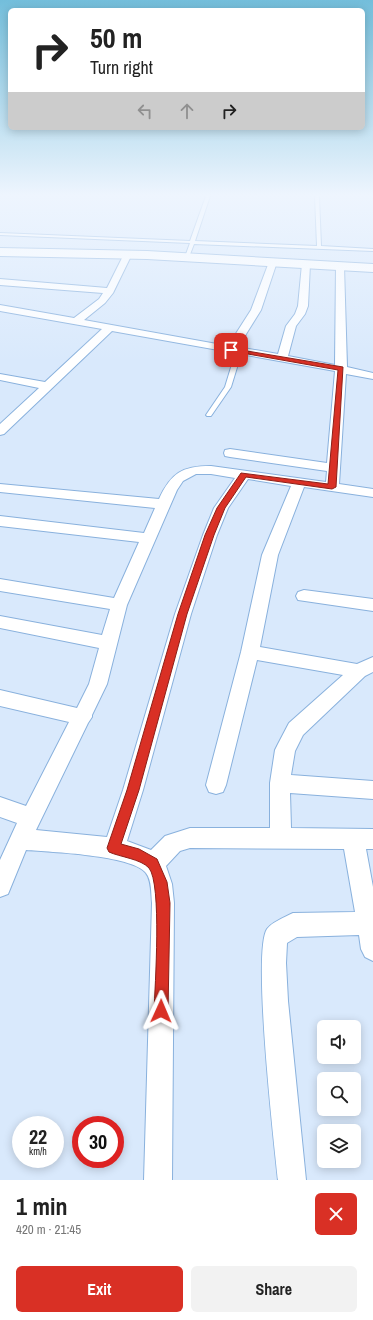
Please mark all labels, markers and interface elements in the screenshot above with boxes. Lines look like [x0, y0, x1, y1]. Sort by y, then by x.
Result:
text: 50 m [90, 19, 142, 57]
icon: right [24, 24, 76, 76]
text: Turn right [90, 55, 153, 80]
icon: left [134, 100, 156, 122]
icon: ahead [176, 100, 198, 122]
icon: right [218, 100, 240, 122]
pin [214, 333, 248, 367]
icon: arrive [220, 339, 242, 361]
position arrow [140, 990, 182, 1032]
map controls [317, 1020, 361, 1168]
button: sound [317, 1020, 361, 1064]
button: search [317, 1072, 361, 1116]
speed limit sign: 30 [72, 1116, 124, 1168]
text: 22 [29, 1123, 47, 1150]
button: layers [317, 1124, 361, 1168]
text: km/h [29, 1145, 47, 1158]
text: 1 min [16, 1190, 67, 1222]
button: close [315, 1193, 357, 1235]
text: 420 m · 21:45 [16, 1221, 81, 1238]
button: Exit [16, 1266, 183, 1312]
button: Share [191, 1266, 357, 1312]

